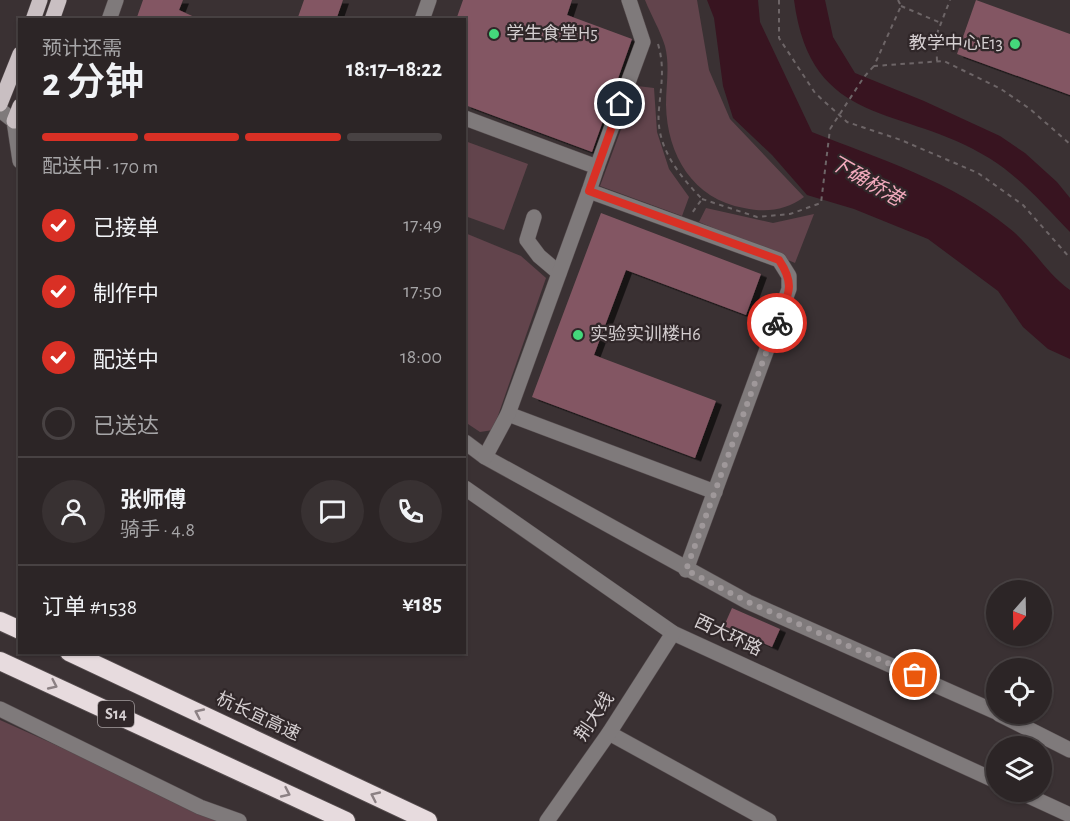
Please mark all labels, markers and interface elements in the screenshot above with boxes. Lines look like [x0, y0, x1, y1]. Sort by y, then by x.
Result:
place label: 学生食堂H5 [506, 23, 598, 43]
marker: 学生食堂H5 [487, 27, 501, 41]
place label: 教学中心E13 [909, 33, 1003, 53]
marker: 教学中心E13 [1008, 37, 1022, 51]
text: 预计还需 [42, 39, 122, 59]
text: 18:17–18:22 [346, 58, 442, 80]
text: 2 分钟 [42, 64, 144, 103]
pin [594, 78, 645, 129]
icon: home [603, 87, 636, 120]
water label: 下确桥港 [826, 151, 909, 211]
text: 配送中 · 170 m [42, 157, 158, 177]
icon: check [42, 209, 75, 242]
text: 17:49 [403, 215, 442, 235]
text: 已接单 [93, 217, 159, 239]
icon: check [42, 275, 75, 308]
text: 17:50 [403, 281, 442, 301]
text: 制作中 [93, 283, 159, 305]
courier [747, 293, 807, 353]
icon: bike [761, 307, 794, 340]
place label: 实验实训楼H6 [590, 324, 701, 344]
marker: 实验实训楼H6 [571, 328, 585, 342]
icon: check [42, 341, 75, 374]
text: 18:00 [400, 347, 442, 367]
text: 配送中 [93, 349, 159, 371]
text: 已送达 [93, 415, 159, 437]
button: person [42, 480, 105, 543]
button: chat [301, 480, 364, 543]
button: phone [379, 480, 442, 543]
text: 张师傅 [120, 489, 186, 511]
text: 骑手 · 4.8 [120, 520, 195, 540]
north arrow [986, 580, 1052, 646]
map controls [986, 580, 1052, 802]
text: ¥185 [402, 593, 442, 615]
text: 订单 #1538 [42, 596, 137, 618]
street label: 西大环路 [692, 611, 765, 659]
pin [889, 649, 940, 700]
icon: bag [898, 658, 931, 691]
button: locate [986, 658, 1052, 724]
one-way arrow [47, 678, 58, 690]
street label: 杭长宜高速 [213, 688, 303, 744]
street label: 荆大线 [571, 688, 618, 744]
road number: S14 [98, 701, 134, 727]
one-way arrow [195, 708, 206, 720]
button: layers [986, 736, 1052, 802]
one-way arrow [279, 785, 290, 797]
one-way arrow [371, 791, 382, 803]

